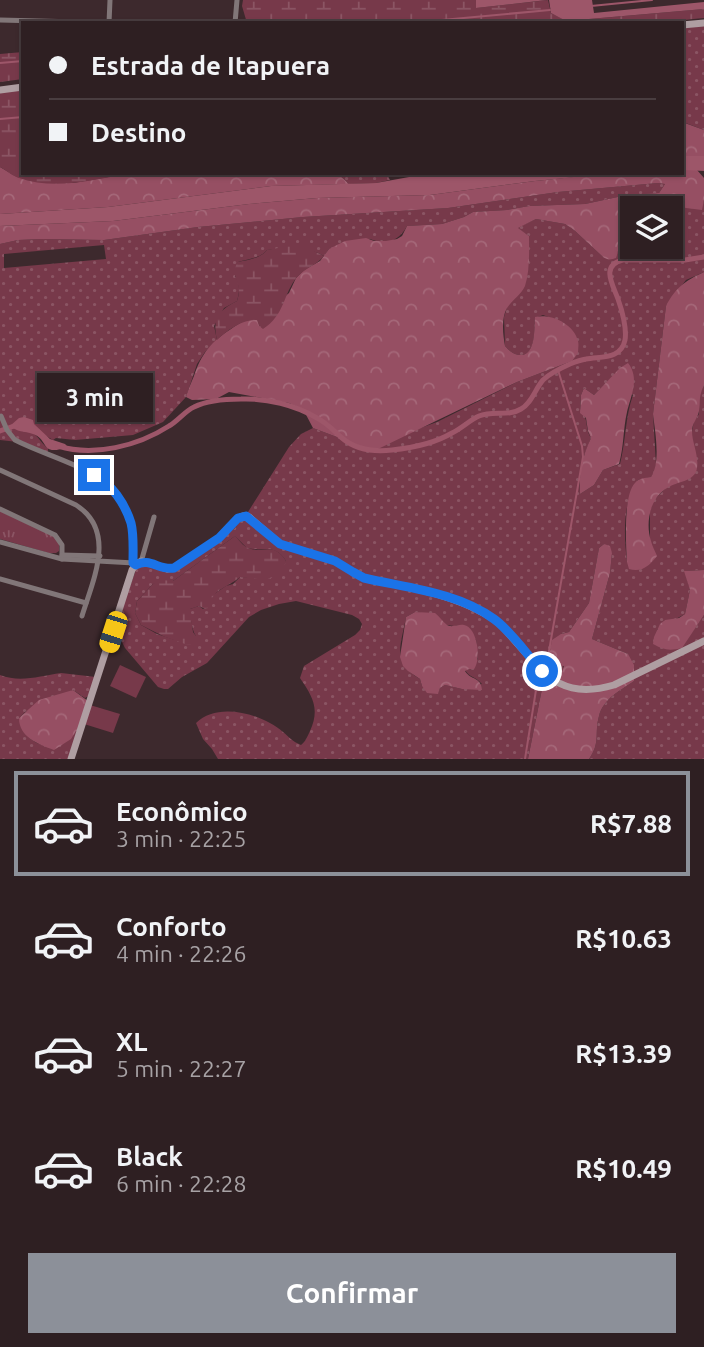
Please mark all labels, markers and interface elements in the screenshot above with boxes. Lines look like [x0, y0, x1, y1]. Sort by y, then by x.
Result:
text: Estrada de Itapuera [91, 51, 330, 80]
text: Destino [91, 118, 187, 147]
map controls [620, 196, 683, 259]
button: layers [620, 196, 683, 259]
callout: 3 min [36, 374, 152, 422]
text: 3 min [66, 385, 124, 410]
route end [78, 459, 110, 491]
car [97, 609, 130, 655]
route start [526, 655, 558, 687]
icon: car [32, 792, 95, 855]
text: Econômico [116, 797, 248, 826]
text: R$7.88 [590, 809, 672, 838]
text: 3 min · 22:25 [116, 826, 247, 851]
icon: car [32, 907, 95, 970]
text: Conforto [116, 912, 227, 941]
text: R$10.63 [575, 924, 672, 953]
text: 4 min · 22:26 [116, 941, 247, 966]
icon: car [32, 1022, 95, 1085]
text: XL [116, 1027, 147, 1056]
text: R$13.39 [575, 1039, 672, 1068]
text: 5 min · 22:27 [116, 1056, 247, 1081]
icon: car [32, 1137, 95, 1200]
text: Black [116, 1142, 183, 1171]
text: R$10.49 [575, 1154, 672, 1183]
text: 6 min · 22:28 [116, 1171, 247, 1196]
button: Confirmar [28, 1253, 676, 1333]

